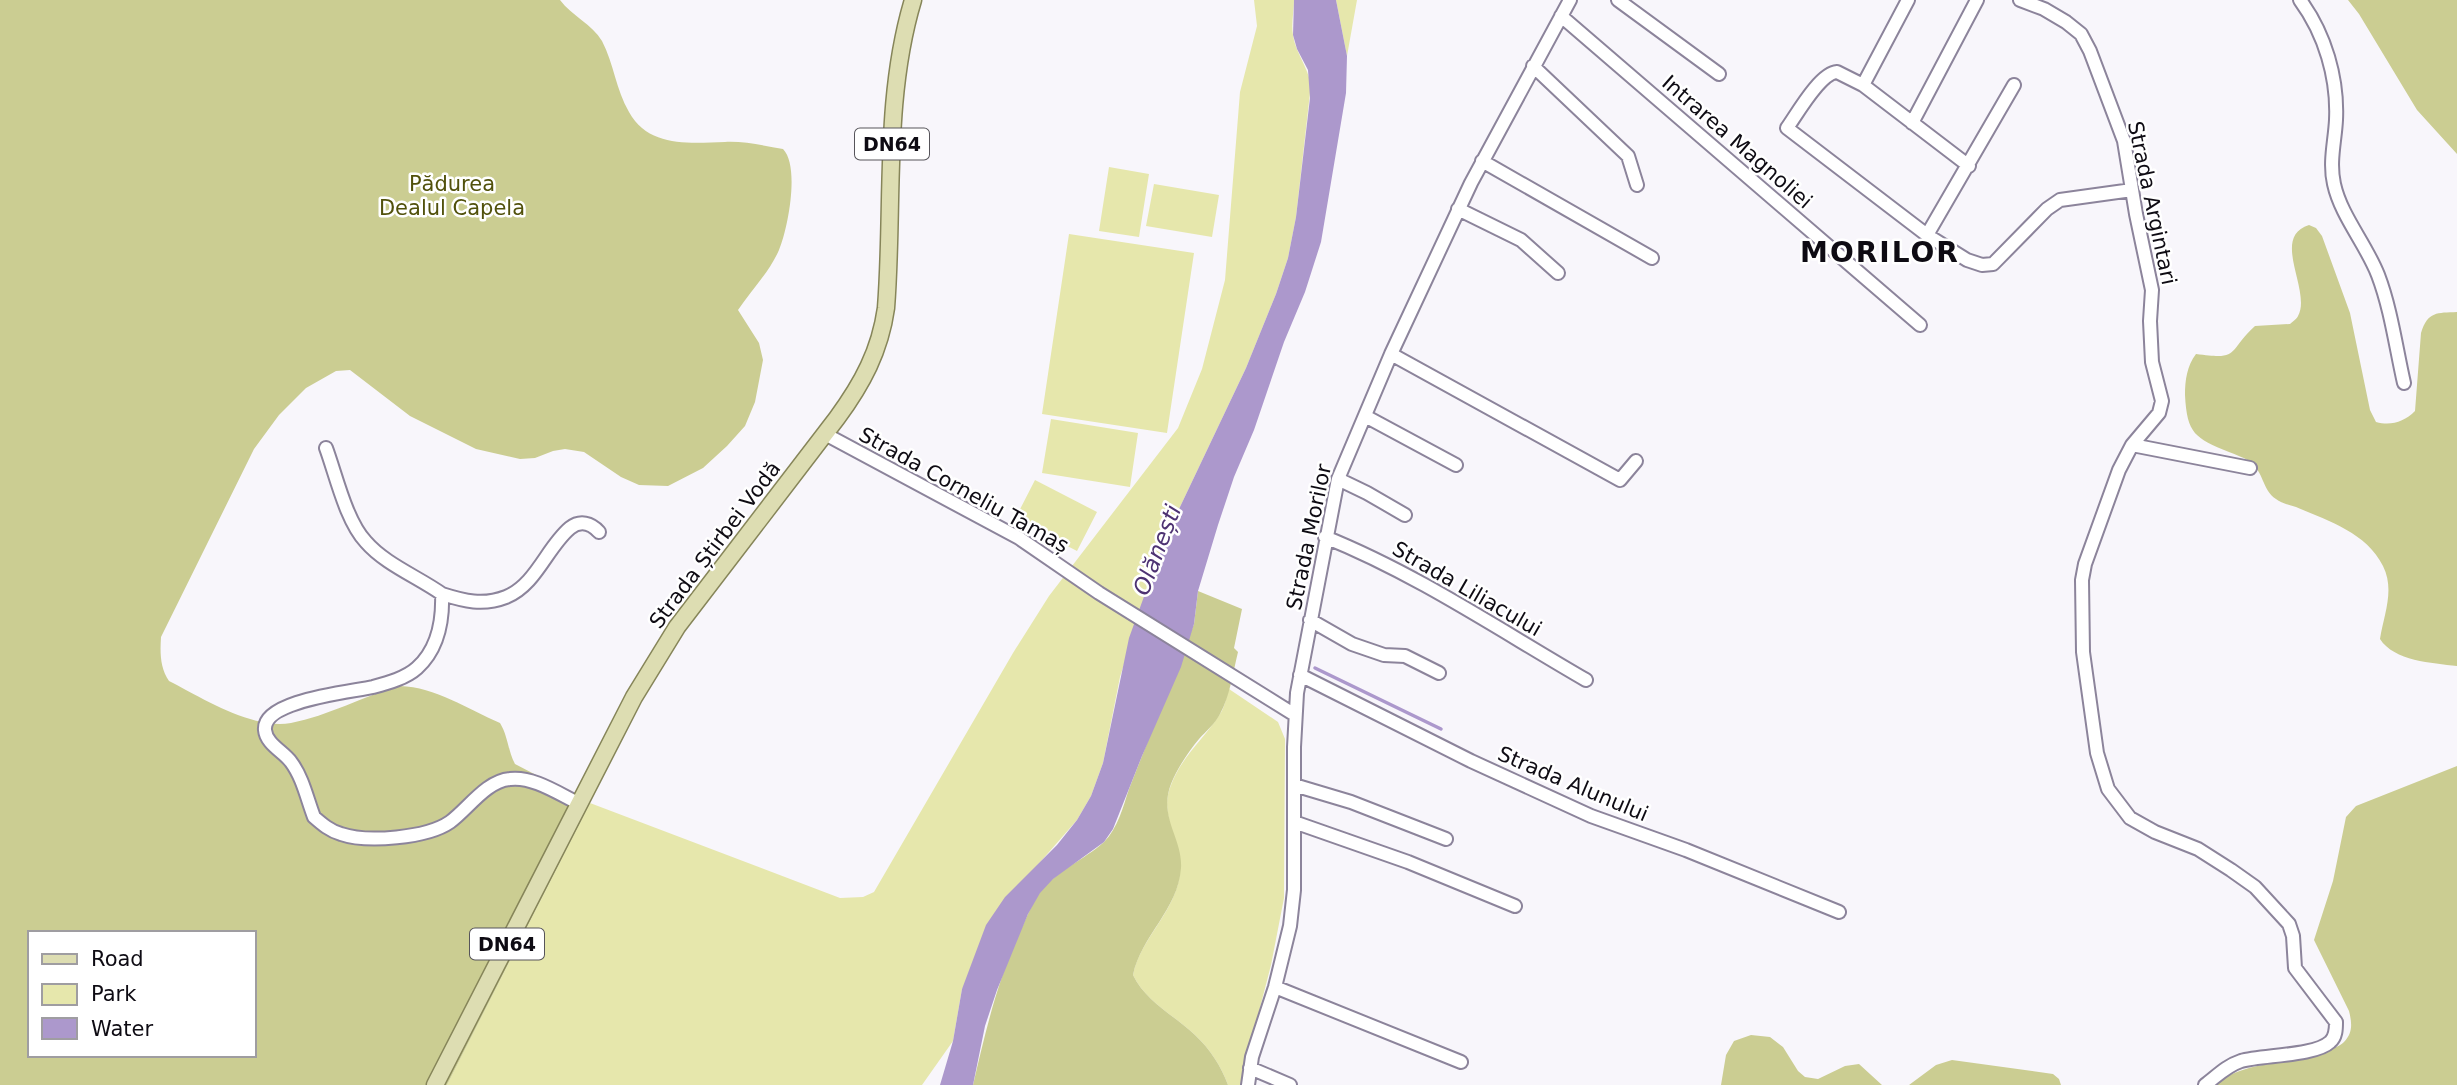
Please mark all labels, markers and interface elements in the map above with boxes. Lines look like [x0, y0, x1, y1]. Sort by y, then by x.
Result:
street label: Intrarea Magnoliei [1657, 70, 1817, 214]
street label: Strada Argintari [2123, 119, 2181, 287]
road number: DN64 [855, 128, 929, 160]
park label: Pădurea Dealul Capela [379, 172, 525, 220]
district label: MORILOR [1800, 236, 1960, 269]
street label: Strada Corneliu Tamaș [855, 422, 1073, 558]
street label: Strada Știrbei Vodă [644, 457, 786, 633]
street label: Strada Morilor [1282, 461, 1336, 612]
water label: Olănești [1128, 501, 1186, 599]
street label: Strada Liliacului [1388, 537, 1546, 641]
street label: Strada Alunului [1494, 741, 1652, 827]
road number: DN64 [470, 928, 544, 960]
legend [28, 931, 256, 1057]
text: Road [91, 947, 144, 971]
text: Park [91, 982, 137, 1006]
text: Water [91, 1017, 153, 1041]

